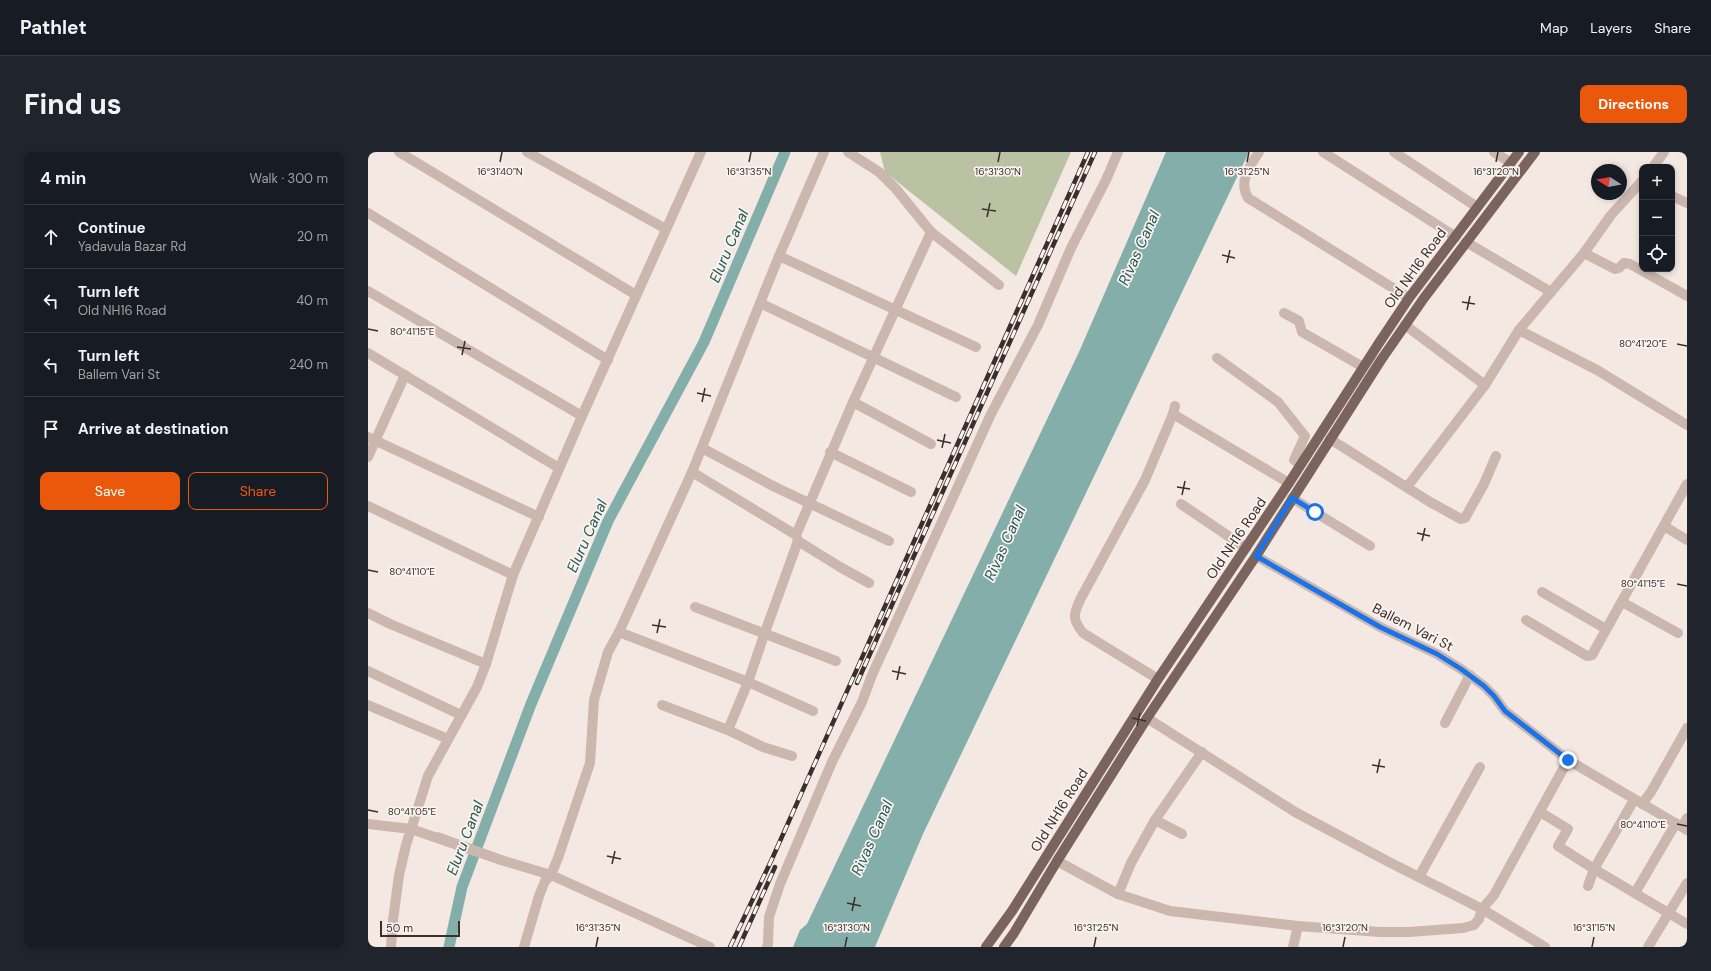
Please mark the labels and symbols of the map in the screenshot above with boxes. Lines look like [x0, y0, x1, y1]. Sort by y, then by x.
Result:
north arrow [1591, 164, 1627, 200]
text: 16°31'40"N [477, 165, 523, 178]
text: 16°31'35"N [727, 165, 772, 178]
text: 16°31'30"N [975, 165, 1021, 178]
text: 16°31'25"N [1225, 165, 1269, 178]
text: 16°31'20"N [1473, 165, 1519, 178]
water label: Eluru Canal [705, 206, 754, 286]
water label: Rivas Canal [1114, 207, 1165, 289]
street label: Old NH16 Road [1380, 224, 1450, 312]
text: 80°41'15"E [390, 325, 435, 338]
text: 80°41'20"E [1619, 337, 1667, 350]
street label: Old NH16 Road [1202, 494, 1270, 582]
water label: Eluru Canal [562, 496, 612, 576]
water label: Rivas Canal [980, 502, 1031, 584]
route start [1306, 503, 1324, 521]
text: 80°41'10"E [389, 565, 435, 578]
text: 80°41'15"E [1621, 577, 1666, 590]
street label: Ballem Vari St [1369, 599, 1457, 655]
route end [1559, 751, 1577, 769]
street label: Old NH16 Road [1026, 765, 1092, 855]
water label: Eluru Canal [442, 797, 489, 878]
water label: Rivas Canal [847, 797, 898, 879]
text: 80°41'05"E [388, 805, 437, 818]
text: 80°41'10"E [1620, 818, 1666, 831]
scale bar [380, 919, 460, 938]
text: 16°31'35"N [576, 921, 621, 934]
text: 16°31'30"N [824, 921, 870, 934]
text: 16°31'25"N [1074, 921, 1118, 934]
text: 16°31'20"N [1322, 921, 1368, 934]
text: 16°31'15"N [1573, 921, 1615, 934]

